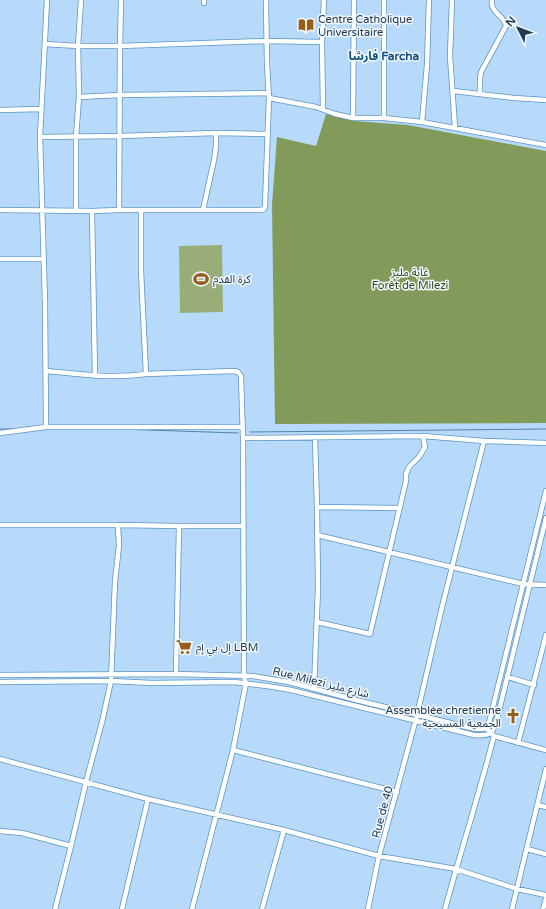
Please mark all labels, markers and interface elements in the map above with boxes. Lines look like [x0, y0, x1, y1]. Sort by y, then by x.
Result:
north arrow [498, 8, 538, 48]
place label: Centre Catholique Universitaire [318, 13, 412, 39]
text: N [503, 14, 519, 29]
library icon: Centre Catholique Universitaire [297, 16, 315, 34]
district label: فارشا Farcha [349, 49, 420, 63]
park label: غابة مليز Forêt de Milezi [372, 266, 448, 292]
sports icon: كرة القدم [192, 270, 210, 288]
place label: كرة القدم [213, 273, 251, 287]
supermarket icon: إل بي إم LBM [175, 638, 193, 656]
place label: إل بي إم LBM [196, 641, 258, 657]
street label: Rue Milezi شارع مليز [271, 664, 371, 702]
place label: Assemblée chretienne الجمعية المسيحية [385, 704, 501, 730]
church icon: Assemblée chretienne الجمعية المسيحية [504, 707, 522, 725]
street label: Rue de 40 [369, 785, 396, 840]

